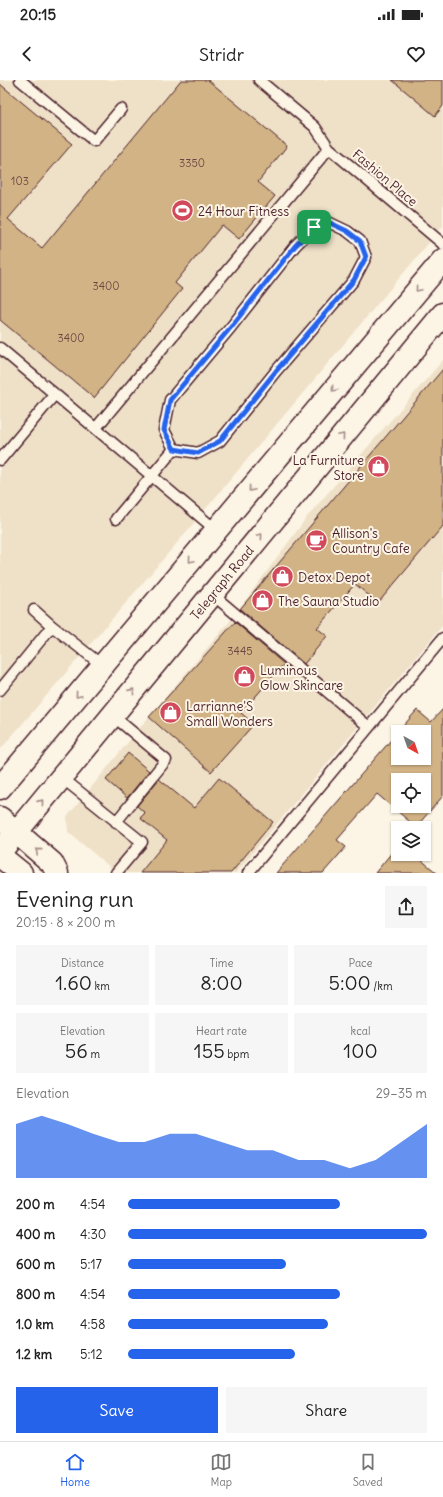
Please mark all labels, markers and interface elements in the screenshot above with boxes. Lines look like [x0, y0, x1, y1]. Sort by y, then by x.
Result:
text: 20:15 [20, 5, 56, 24]
icon: back [16, 43, 38, 65]
text: Stridr [199, 43, 244, 66]
icon: heart [405, 43, 427, 65]
street label: Fashion Place [349, 146, 421, 210]
house number: 3350 [179, 156, 205, 170]
house number: 103 [11, 174, 29, 188]
sports icon: 24 Hour Fitness [169, 198, 195, 224]
place label: 24 Hour Fitness [198, 203, 289, 220]
pin [297, 210, 331, 244]
icon: arrive [303, 216, 325, 238]
house number: 3400 [92, 279, 120, 293]
one-way arrow [415, 285, 422, 292]
house number: 3400 [57, 331, 85, 345]
one-way arrow [332, 384, 339, 392]
one-way arrow [338, 433, 345, 440]
place label: La Furniture Store [292, 452, 364, 484]
shop icon: La Furniture Store [366, 454, 392, 480]
one-way arrow [248, 484, 255, 491]
place label: Allison's Country Cafe [332, 525, 410, 557]
cafe icon: Allison's Country Cafe [303, 527, 329, 553]
one-way arrow [255, 534, 262, 541]
street label: Telegraph Road [186, 542, 258, 623]
one-way arrow [189, 555, 196, 563]
shop icon: Detox Depot [269, 564, 295, 590]
place label: Detox Depot [298, 569, 371, 586]
shop icon: The Sauna Studio [249, 588, 275, 614]
place label: The Sauna Studio [278, 593, 379, 610]
house number: 3445 [227, 644, 253, 658]
place label: Luminous Glow Skincare [260, 662, 343, 694]
shop icon: Luminous Glow Skincare [231, 664, 257, 690]
one-way arrow [128, 688, 135, 695]
one-way arrow [75, 691, 82, 698]
place label: Larrianne'S Small Wonders [186, 698, 273, 730]
shop icon: Larrianne'S Small Wonders [157, 700, 183, 726]
north arrow [391, 725, 431, 765]
map controls [391, 725, 431, 861]
button: locate [391, 773, 431, 813]
one-way arrow [36, 799, 43, 806]
button: layers [391, 821, 431, 861]
one-way arrow [36, 849, 43, 856]
text: Evening run [16, 885, 134, 913]
button: share [385, 886, 427, 928]
text: 20:15 · 8 × 200 m [16, 914, 115, 931]
text: Distance [61, 956, 104, 970]
text: Time [210, 956, 233, 970]
text: Pace [349, 956, 372, 970]
text: 1.60 [55, 970, 92, 995]
text: 8:00 [200, 970, 243, 995]
text: 5:00 [328, 970, 371, 995]
text: km [92, 979, 110, 993]
text: /km [371, 979, 393, 993]
text: Elevation [60, 1024, 105, 1038]
text: Heart rate [196, 1024, 247, 1038]
text: kcal [351, 1024, 370, 1038]
text: 56 [65, 1038, 88, 1063]
text: 155 [194, 1038, 225, 1063]
text: 100 [343, 1038, 378, 1063]
text: m [88, 1047, 100, 1061]
text: bpm [225, 1047, 249, 1061]
text: Elevation [16, 1085, 69, 1102]
text: 29–35 m [376, 1085, 427, 1102]
text: 200 m [16, 1196, 55, 1213]
text: 4:54 [80, 1196, 105, 1213]
text: 400 m [16, 1226, 55, 1243]
text: 4:30 [80, 1226, 106, 1243]
text: 600 m [16, 1256, 55, 1273]
text: 5:17 [80, 1256, 102, 1273]
text: 800 m [16, 1286, 55, 1303]
text: 4:54 [80, 1286, 105, 1303]
text: 1.0 km [16, 1316, 54, 1333]
text: 4:58 [80, 1316, 105, 1333]
text: 1.2 km [16, 1346, 52, 1363]
text: 5:12 [80, 1346, 103, 1363]
button: Save [16, 1387, 218, 1433]
button: Share [226, 1387, 427, 1433]
tab: Home [60, 1451, 90, 1489]
tab: Map [210, 1451, 232, 1489]
tab: Saved [353, 1451, 383, 1489]

